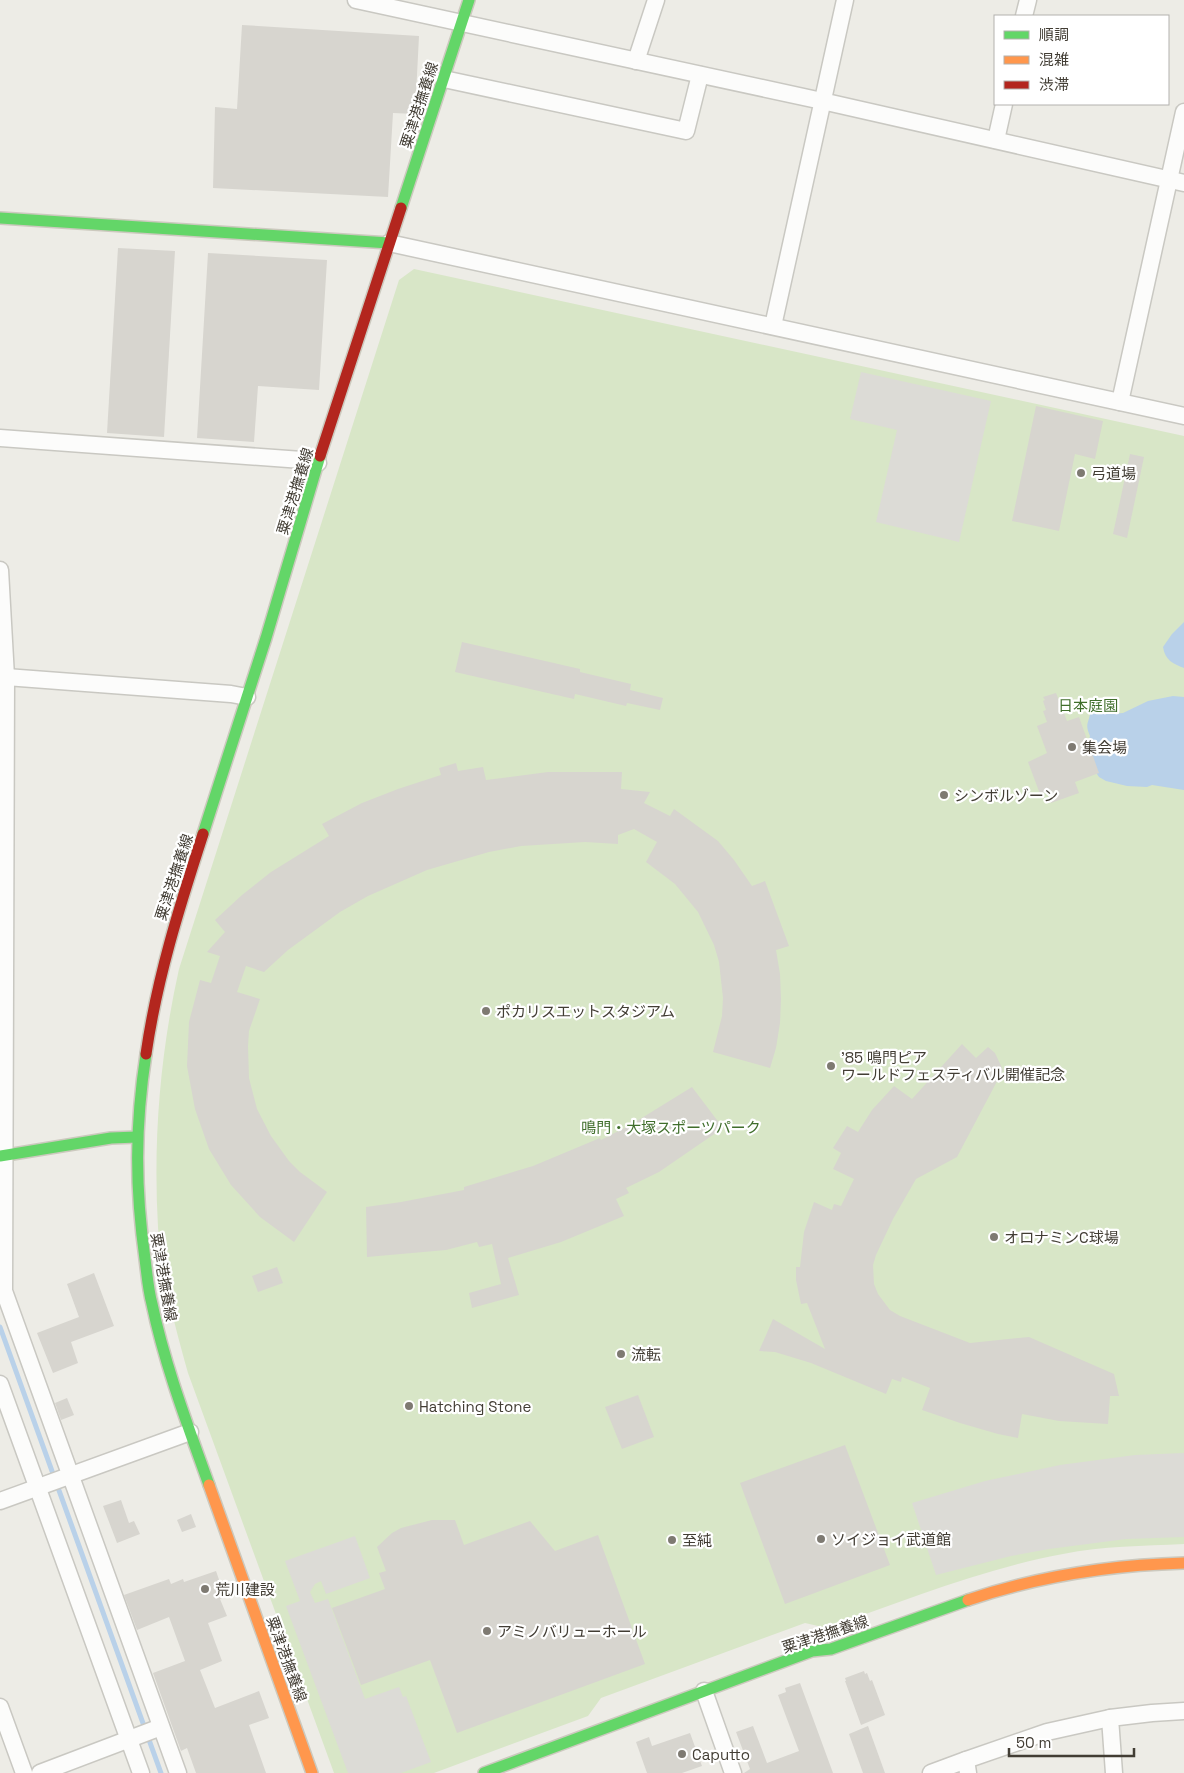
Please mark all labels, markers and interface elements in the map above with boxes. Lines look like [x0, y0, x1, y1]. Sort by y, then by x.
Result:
legend [994, 15, 1169, 105]
text: 順調 [1039, 25, 1069, 44]
text: 混雑 [1039, 50, 1069, 69]
street label: 粟津港撫養線 [396, 59, 442, 151]
text: 渋滞 [1039, 75, 1069, 94]
street label: 粟津港撫養線 [273, 445, 317, 537]
place label: 弓道場 [1091, 464, 1136, 483]
marker: 弓道場 [1075, 467, 1087, 479]
park label: 日本庭園 [1058, 696, 1118, 715]
place label: 集会場 [1082, 738, 1127, 757]
marker: 集会場 [1066, 741, 1078, 753]
place label: シンボルゾーン [954, 786, 1058, 805]
marker: シンボルゾーン [938, 789, 950, 801]
street label: 粟津港撫養線 [151, 831, 197, 923]
place label: ポカリスエットスタジアム [496, 1002, 675, 1021]
marker: ポカリスエットスタジアム [480, 1005, 492, 1017]
place label: '85 鳴門ピア ワールドフェスティバル開催記念 [841, 1048, 1065, 1084]
marker: '85 鳴門ピア ワールドフェスティバル開催記念 [825, 1060, 837, 1072]
park label: 鳴門・大塚スポーツパーク [581, 1118, 761, 1137]
place label: オロナミンC球場 [1004, 1228, 1119, 1247]
street label: 粟津港撫養線 [147, 1231, 181, 1323]
marker: オロナミンC球場 [988, 1231, 1000, 1243]
place label: 流転 [631, 1345, 661, 1364]
marker: 流転 [615, 1348, 627, 1360]
place label: Hatching Stone [419, 1397, 531, 1416]
marker: Hatching Stone [403, 1400, 415, 1412]
place label: ソイジョイ武道館 [831, 1530, 951, 1549]
place label: 至純 [682, 1531, 712, 1550]
marker: ソイジョイ武道館 [815, 1533, 827, 1545]
marker: 至純 [666, 1534, 678, 1546]
place label: 荒川建設 [215, 1580, 275, 1599]
marker: 荒川建設 [199, 1583, 211, 1595]
street label: 粟津港撫養線 [779, 1611, 871, 1657]
street label: 粟津港撫養線 [263, 1613, 311, 1705]
place label: アミノバリューホール [497, 1622, 647, 1641]
marker: アミノバリューホール [481, 1625, 493, 1637]
scale bar [1009, 1726, 1134, 1758]
text: 50 m [1016, 1733, 1051, 1752]
place label: Caputto [692, 1745, 750, 1764]
marker: Caputto [676, 1748, 688, 1760]

